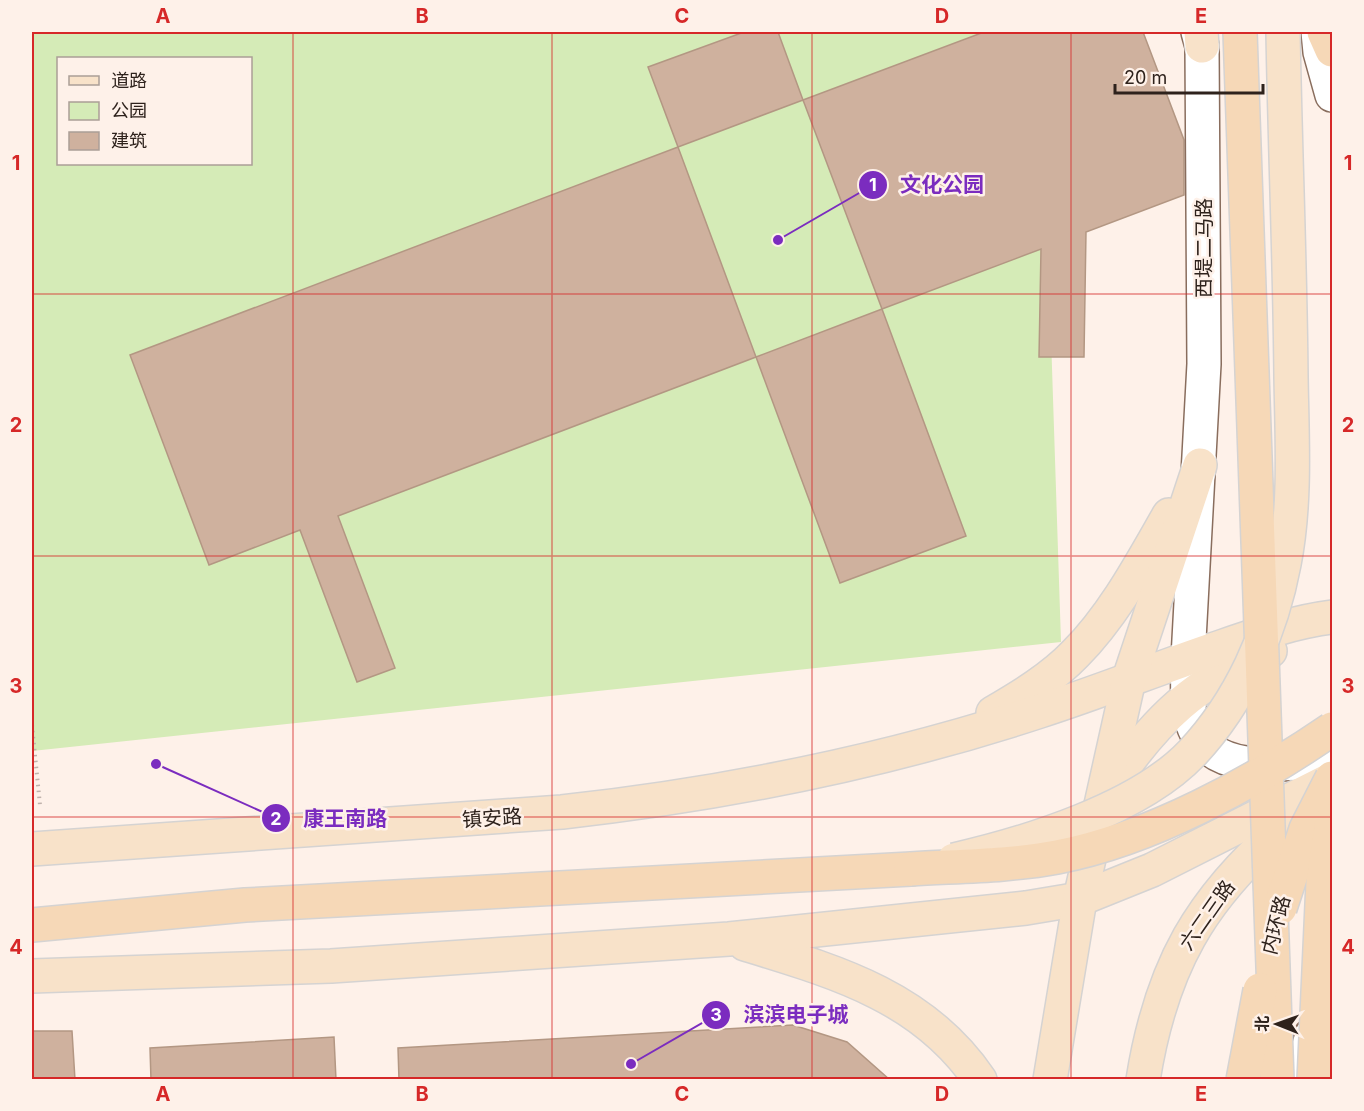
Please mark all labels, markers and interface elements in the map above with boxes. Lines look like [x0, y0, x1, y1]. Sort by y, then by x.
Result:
text: A [156, 4, 171, 28]
text: B [415, 4, 429, 28]
text: C [675, 4, 689, 28]
text: D [935, 4, 949, 28]
text: E [1195, 4, 1207, 28]
legend [57, 57, 252, 165]
scale bar [1115, 57, 1264, 95]
text: 20 m [1124, 67, 1167, 88]
text: 道路 [111, 70, 147, 91]
text: 公园 [111, 100, 147, 121]
text: 建筑 [111, 130, 147, 151]
text: 1 [12, 151, 20, 175]
text: 1 [1344, 151, 1352, 175]
callout: 文化公园 [858, 166, 996, 205]
text: 文化公园 [900, 172, 984, 197]
text: 1 [869, 174, 877, 195]
street label: 西堤二马路 [1192, 198, 1216, 298]
text: 2 [10, 413, 22, 437]
text: 2 [1342, 413, 1354, 437]
text: 3 [10, 674, 22, 698]
text: 3 [1342, 674, 1354, 698]
callout: 康王南路 [261, 799, 399, 838]
street label: 镇安路 [461, 804, 523, 832]
text: 康王南路 [303, 806, 387, 831]
text: 2 [270, 808, 282, 829]
street label: 六二三路 [1174, 875, 1240, 955]
street label: 内环路 [1257, 893, 1295, 957]
text: 4 [9, 935, 23, 959]
text: 4 [1341, 935, 1355, 959]
north arrow [1247, 994, 1307, 1054]
callout: 滨滨电子城 [701, 995, 860, 1034]
text: 滨滨电子城 [744, 1002, 849, 1027]
text: 3 [710, 1004, 722, 1025]
text: 北 [1252, 1016, 1272, 1032]
text: A [156, 1082, 171, 1106]
text: B [415, 1082, 429, 1106]
text: C [675, 1082, 689, 1106]
text: D [935, 1082, 949, 1106]
text: E [1195, 1082, 1207, 1106]

